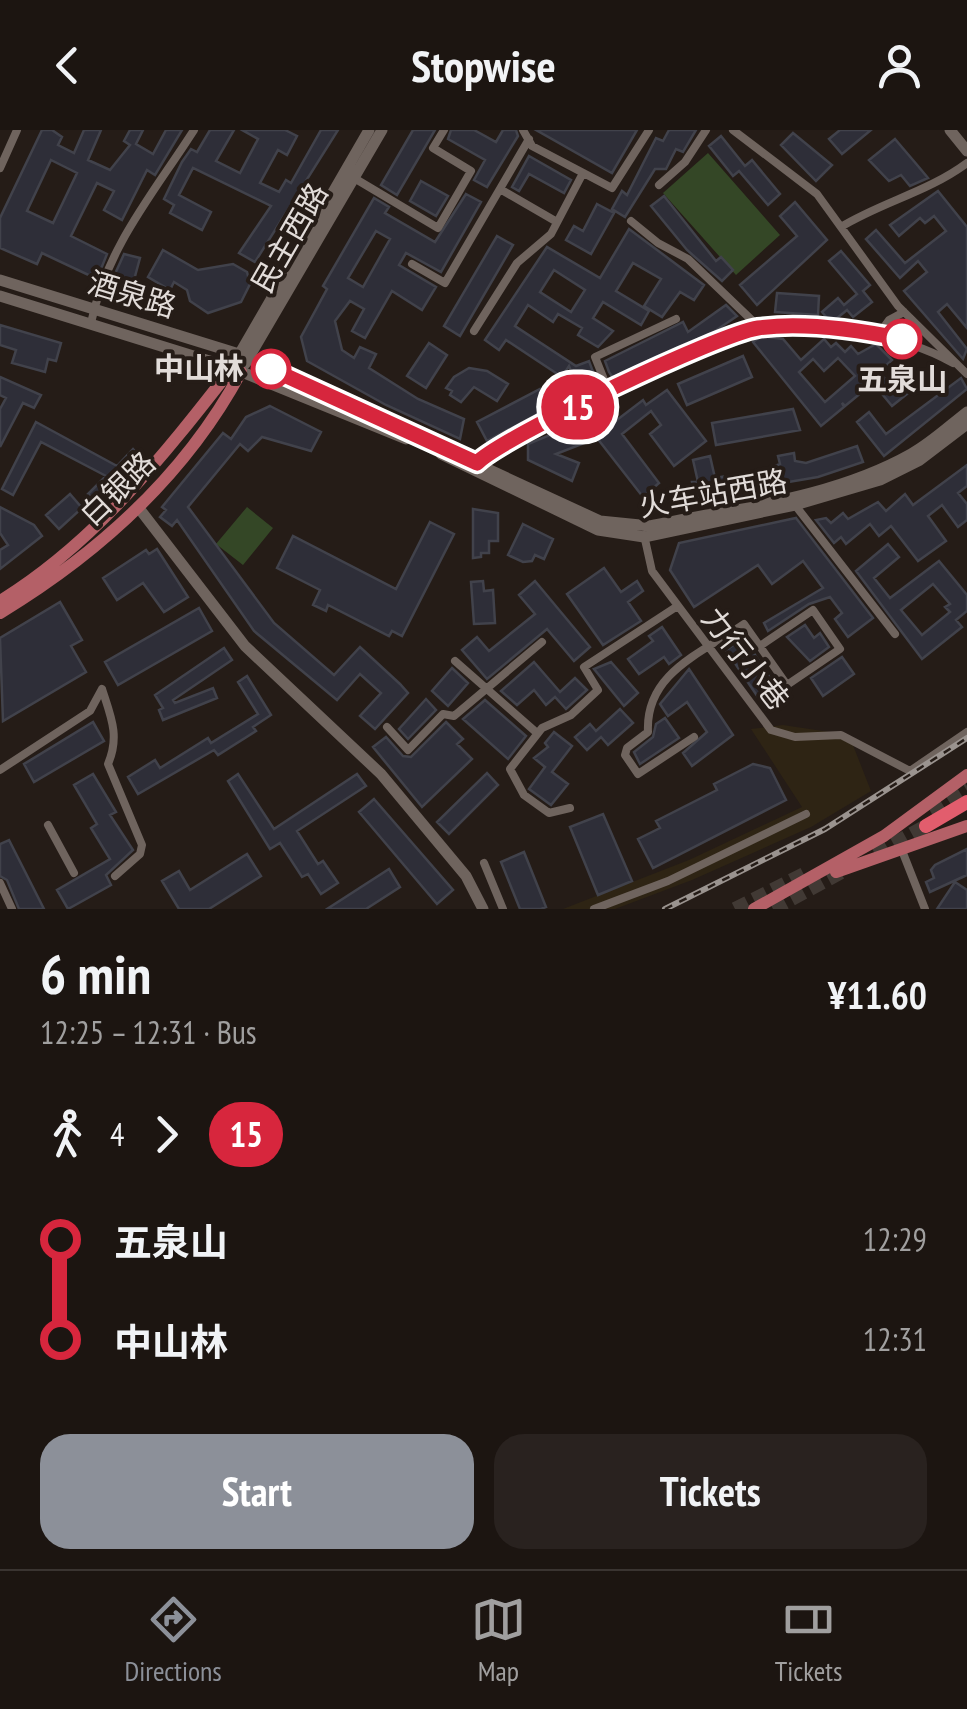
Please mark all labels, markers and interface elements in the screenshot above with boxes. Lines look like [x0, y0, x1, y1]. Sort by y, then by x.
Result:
text: Stopwise [411, 36, 556, 94]
icon: back [40, 38, 95, 93]
icon: person [872, 38, 927, 93]
street label: 民主西路 [242, 176, 336, 299]
street label: 酒泉路 [84, 262, 181, 325]
marker: 五泉山 [883, 320, 921, 358]
place label: 中山林 [154, 348, 244, 387]
marker: 中山林 [252, 350, 290, 388]
place label: 五泉山 [857, 359, 947, 398]
line badge: 15 [533, 374, 623, 440]
text: 15 [561, 384, 595, 430]
street label: 白银路 [71, 443, 163, 533]
street label: 火车站西路 [635, 460, 790, 525]
street label: 力行小巷 [694, 599, 798, 717]
text: 6 min [40, 938, 151, 1009]
text: ¥11.60 [828, 970, 927, 1019]
text: 12:25 – 12:31 · Bus [40, 1011, 257, 1053]
icon: walk [40, 1107, 95, 1162]
icon: forward [139, 1107, 194, 1162]
text: 15 [229, 1111, 263, 1157]
text: 4 [110, 1113, 124, 1155]
text: 五泉山 [114, 1217, 228, 1266]
text: 12:29 [863, 1218, 927, 1260]
text: 中山林 [114, 1317, 228, 1366]
text: 12:31 [863, 1318, 927, 1360]
button: Start [40, 1434, 474, 1549]
button: Tickets [494, 1434, 927, 1549]
tab: Directions [124, 1592, 222, 1689]
tab: Map [471, 1592, 526, 1689]
tab: Tickets [775, 1592, 843, 1689]

